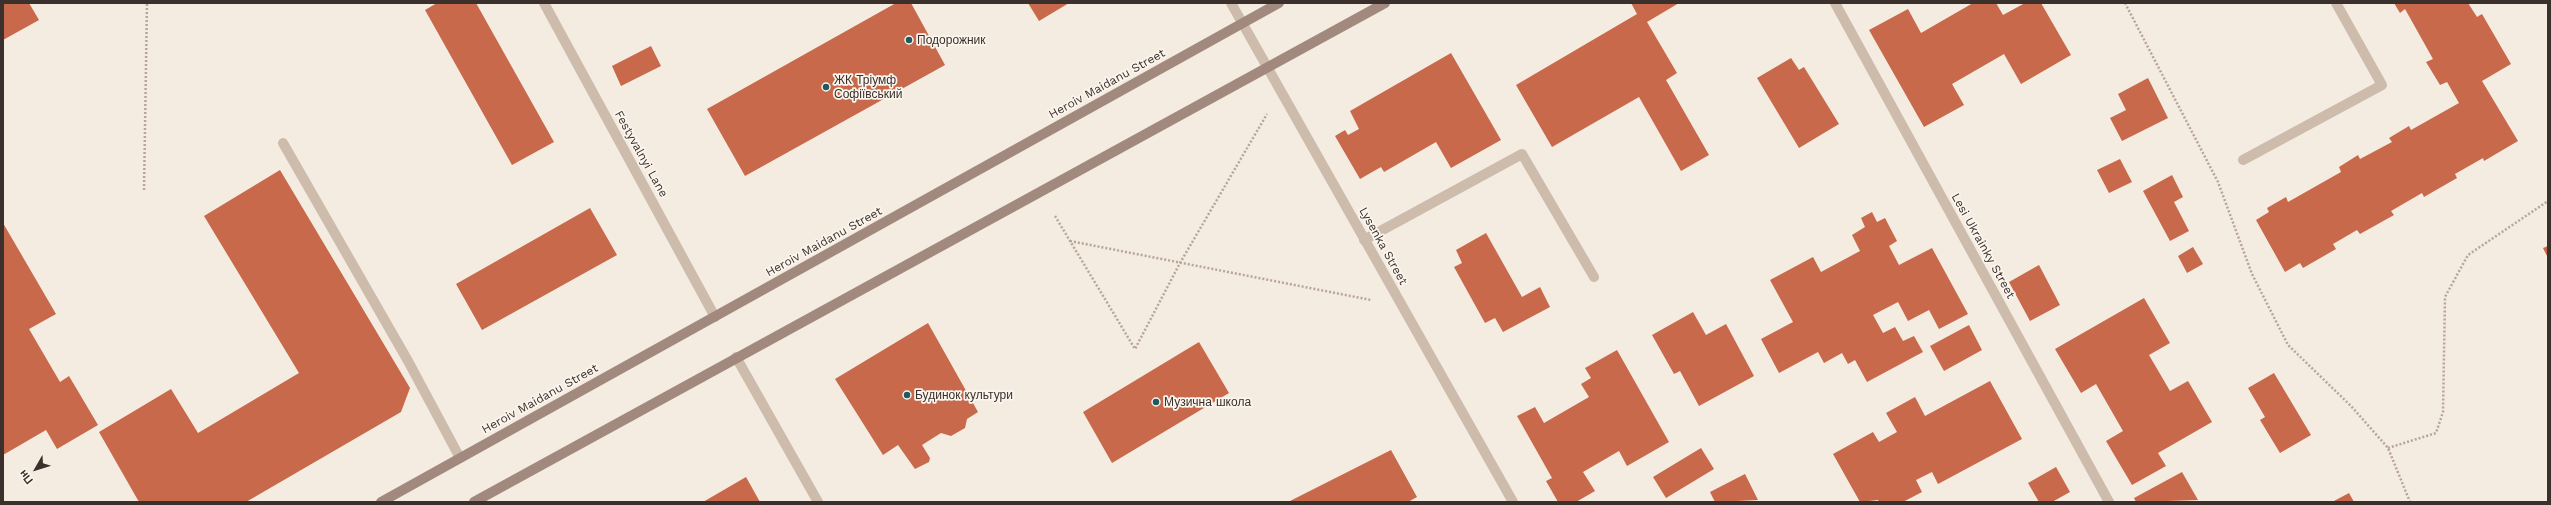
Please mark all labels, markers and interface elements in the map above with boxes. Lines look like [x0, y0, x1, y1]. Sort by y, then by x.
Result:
place label: Подорожник [917, 33, 986, 47]
marker: Подорожник [904, 35, 914, 45]
street label: Heroiv Maidanu Street [1046, 46, 1168, 122]
place label: ЖК Тріумф Софіївський [834, 73, 902, 101]
marker: ЖК Тріумф Софіївський [821, 82, 831, 92]
street label: Festyvalnyi Lane [611, 108, 671, 200]
street label: Lesi Ukrainky Street [1948, 191, 2018, 301]
street label: Heroiv Maidanu Street [763, 204, 885, 280]
street label: Lysenka Street [1356, 205, 1410, 287]
street label: Heroiv Maidanu Street [479, 361, 601, 437]
place label: Будинок культури [915, 388, 1013, 402]
marker: Будинок культури [902, 390, 912, 400]
place label: Музична школа [1164, 395, 1251, 409]
marker: Музична школа [1151, 397, 1161, 407]
north arrow [16, 449, 56, 489]
text: Пн [17, 467, 36, 487]

